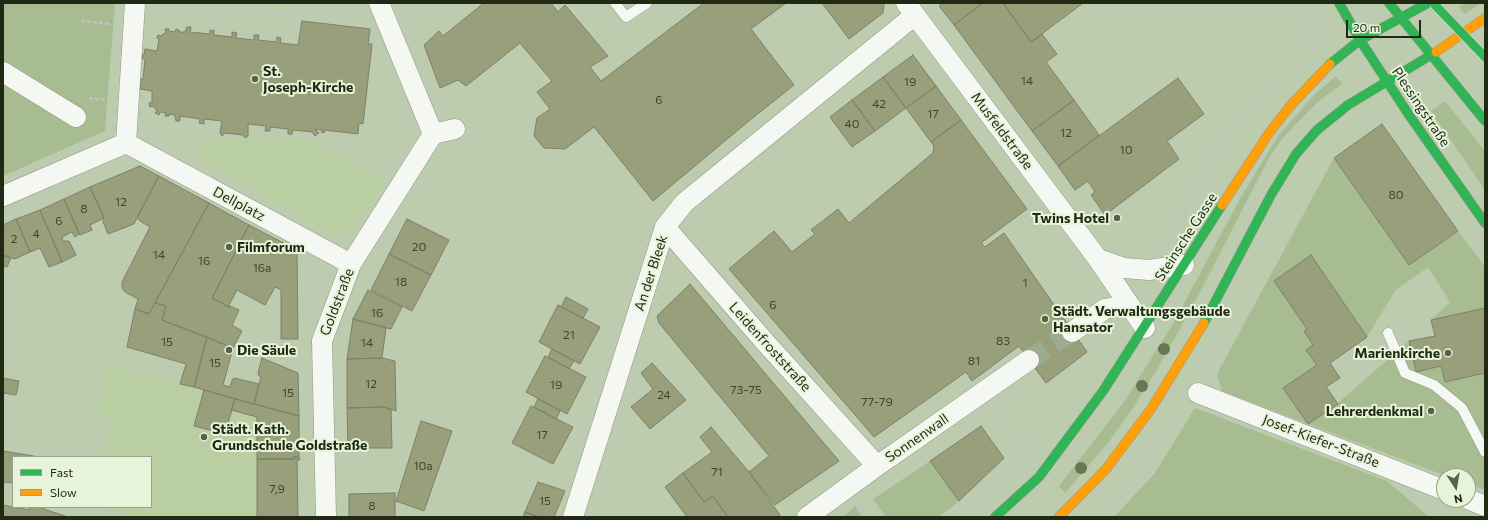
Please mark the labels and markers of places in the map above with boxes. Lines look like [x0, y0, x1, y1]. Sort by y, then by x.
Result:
place label: St. Joseph-Kirche [263, 63, 353, 96]
marker: St. Joseph-Kirche [250, 74, 260, 84]
place label: Twins Hotel [1032, 210, 1109, 226]
marker: Twins Hotel [1112, 213, 1122, 223]
place label: Filmforum [237, 239, 305, 255]
marker: Filmforum [224, 242, 234, 252]
place label: Städt. Verwaltungsgebäude Hansator [1053, 303, 1230, 336]
marker: Städt. Verwaltungsgebäude Hansator [1040, 314, 1050, 324]
place label: Die Säule [237, 342, 296, 358]
marker: Die Säule [224, 345, 234, 355]
place label: Marienkirche [1354, 345, 1440, 361]
marker: Marienkirche [1443, 348, 1453, 358]
place label: Lehrerdenkmal [1326, 403, 1423, 419]
marker: Lehrerdenkmal [1426, 406, 1436, 416]
place label: Städt. Kath. Grundschule Goldstraße [212, 421, 367, 454]
marker: Städt. Kath. Grundschule Goldstraße [199, 432, 209, 442]

